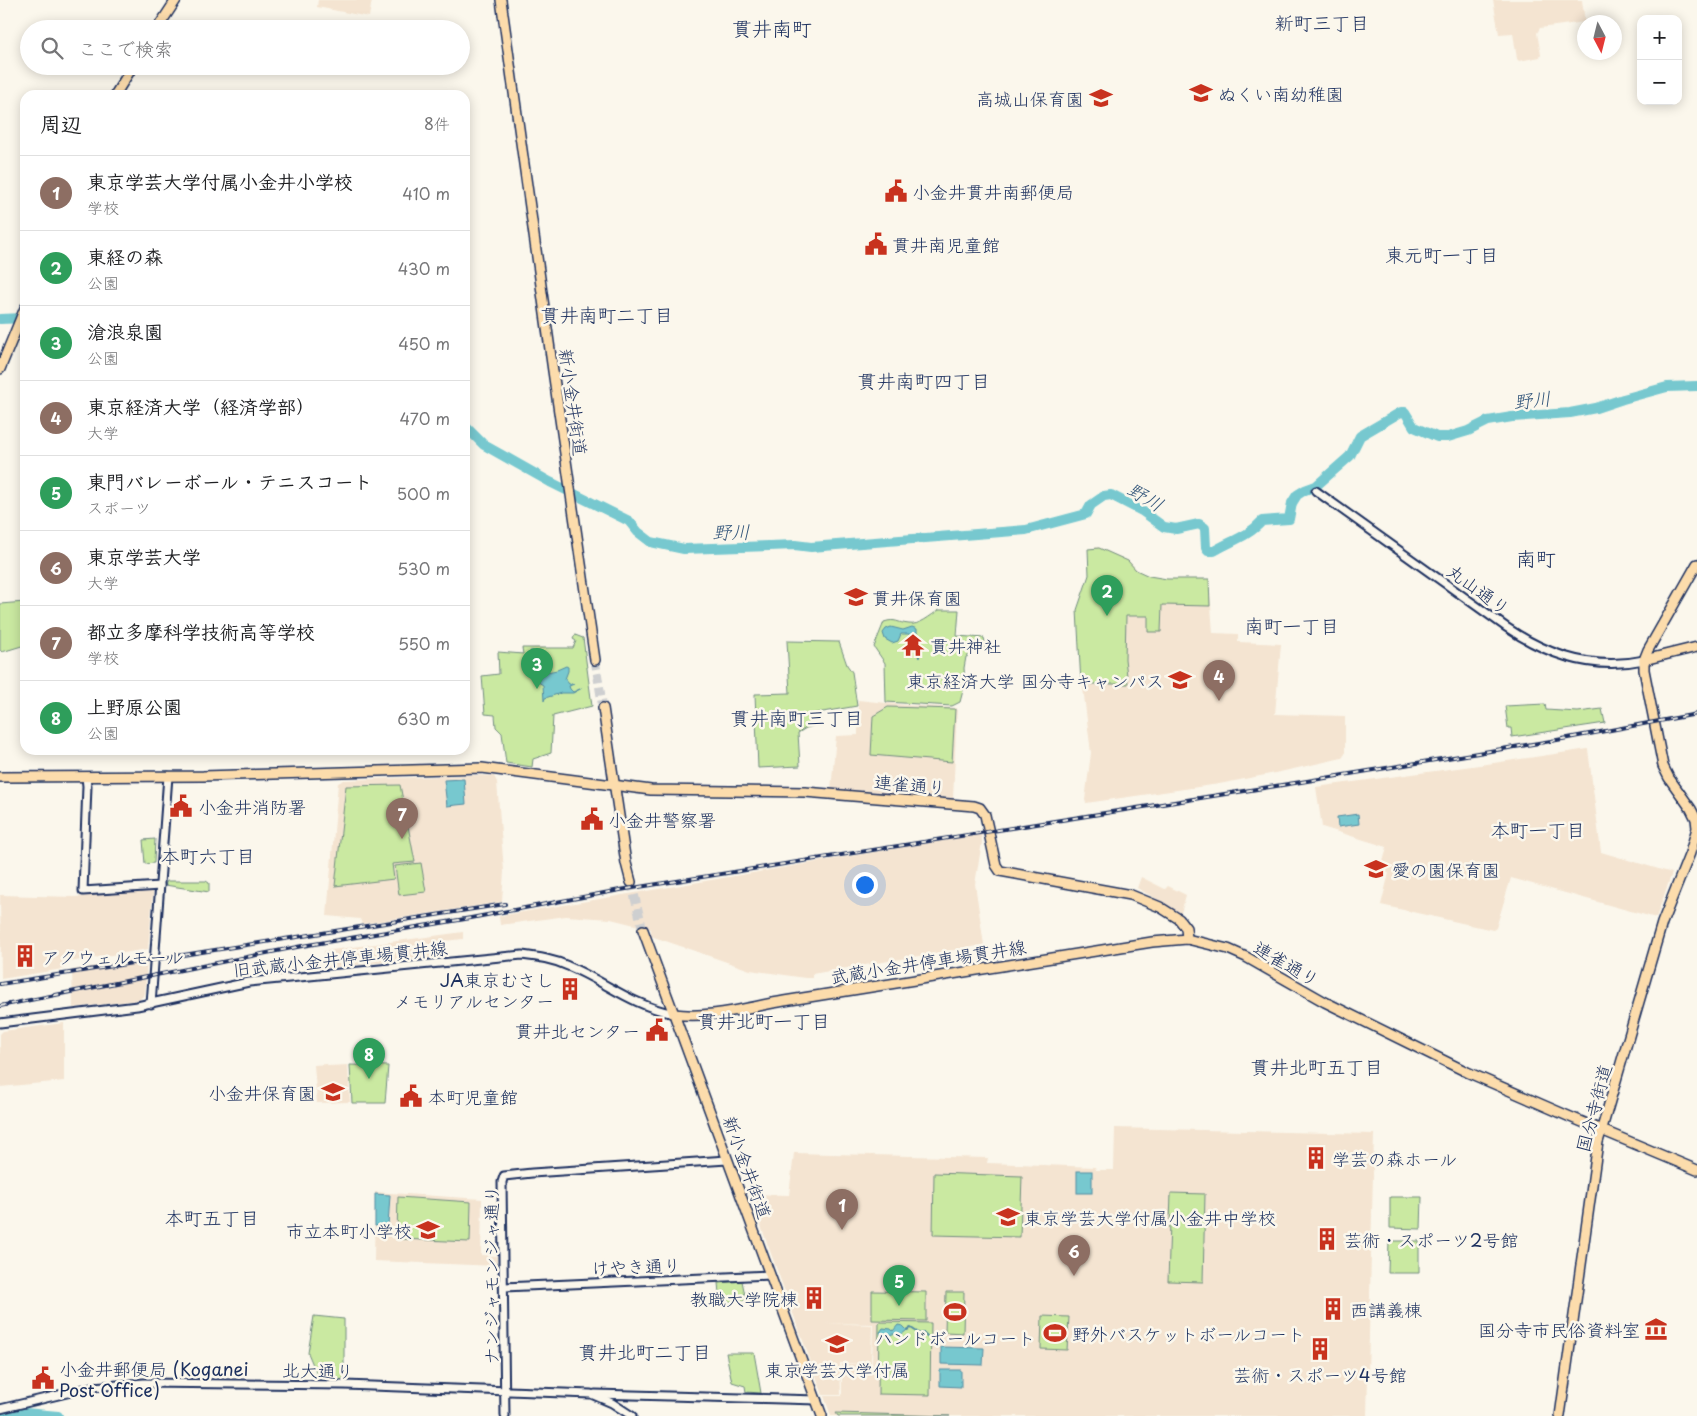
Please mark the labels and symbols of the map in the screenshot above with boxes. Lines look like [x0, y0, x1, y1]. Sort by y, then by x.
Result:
district label: 新町三丁目 [1274, 8, 1370, 36]
district label: 貫井南町 [732, 13, 812, 43]
north arrow [1577, 15, 1622, 60]
school or university icon: ぬくい南幼稚園 [1188, 80, 1214, 106]
place label: ぬくい南幼稚園 [1218, 80, 1344, 107]
place label: 高城山保育園 [976, 85, 1084, 112]
school or university icon: 高城山保育園 [1088, 85, 1114, 111]
public building icon: 小金井貫井南郵便局 [883, 178, 909, 204]
place label: 小金井貫井南郵便局 [912, 178, 1074, 205]
public building icon: 貫井南児童館 [863, 231, 889, 257]
place label: 貫井南児童館 [892, 231, 1000, 258]
district label: 東元町一丁目 [1385, 240, 1499, 268]
district label: 貫井南町二丁目 [540, 300, 674, 328]
street label: 新小金井街道 [553, 347, 595, 457]
district label: 貫井南町四丁目 [857, 366, 991, 394]
water label: 野川 [1512, 383, 1552, 415]
water label: 野川 [1122, 474, 1170, 518]
water label: 野川 [712, 517, 750, 545]
district label: 南町 [1516, 543, 1556, 573]
street label: 丸山通り [1442, 557, 1516, 621]
pin: 2 [1091, 575, 1123, 616]
school or university icon: 貫井保育園 [843, 584, 869, 610]
place label: 貫井保育園 [872, 584, 962, 611]
district label: 南町一丁目 [1244, 611, 1340, 639]
temple icon: 貫井神社 [900, 632, 926, 658]
place label: 貫井神社 [930, 632, 1002, 659]
pin: 3 [521, 648, 553, 689]
pin: 4 [1203, 660, 1235, 701]
place label: 東京経済大学 国分寺キャンパス [907, 667, 1164, 694]
school or university icon: 東京経済大学 国分寺キャンパス [1167, 667, 1193, 693]
district label: 貫井南町三丁目 [730, 703, 864, 731]
street label: 連雀通り [873, 767, 947, 801]
public building icon: 小金井消防署 [168, 793, 194, 819]
place label: 小金井消防署 [198, 793, 306, 820]
pin: 7 [386, 798, 418, 839]
public building icon: 小金井警察署 [579, 806, 605, 832]
place label: 小金井警察署 [608, 806, 716, 833]
district label: 本町一丁目 [1490, 815, 1586, 843]
district label: 本町六丁目 [160, 841, 256, 869]
school or university icon: 愛の園保育園 [1363, 856, 1389, 882]
place label: 愛の園保育園 [1392, 856, 1500, 883]
your location [852, 872, 878, 898]
street label: 武蔵小金井停車場貫井線 [828, 932, 1028, 990]
street label: 旧武蔵小金井停車場貫井線 [231, 933, 449, 983]
street label: 連雀通り [1249, 933, 1325, 993]
building icon: アクウェルモール [12, 943, 38, 969]
place label: アクウェルモール [42, 943, 184, 970]
place label: JA東京むさし メモリアルセンター [394, 966, 554, 1014]
building icon: JA東京むさし メモリアルセンター [557, 976, 583, 1002]
district label: 貫井北町一丁目 [697, 1006, 831, 1034]
place label: 貫井北センター [515, 1017, 640, 1044]
public building icon: 貫井北センター [644, 1017, 670, 1043]
pin: 8 [353, 1038, 385, 1079]
district label: 貫井北町五丁目 [1250, 1052, 1384, 1080]
street label: 国分寺街道 [1568, 1061, 1618, 1155]
place label: 小金井保育園 [208, 1079, 316, 1106]
school or university icon: 小金井保育園 [320, 1079, 346, 1105]
public building icon: 本町児童館 [398, 1083, 424, 1109]
place label: 本町児童館 [428, 1083, 518, 1110]
street label: 新小金井街道 [717, 1112, 779, 1222]
building icon: 学芸の森ホール [1303, 1145, 1329, 1171]
place label: 学芸の森ホール [1332, 1145, 1457, 1172]
street label: ナンジャモンジャ通り [477, 1185, 504, 1365]
pin: 1 [826, 1189, 858, 1230]
district label: 本町五丁目 [164, 1203, 260, 1231]
school or university icon: 東京学芸大学付属小金井中学校 [995, 1204, 1021, 1230]
place label: 東京学芸大学付属小金井中学校 [1024, 1204, 1276, 1231]
place label: 市立本町小学校 [286, 1217, 412, 1244]
school or university icon: 市立本町小学校 [415, 1217, 441, 1243]
building icon: 芸術・スポーツ2号館 [1314, 1226, 1340, 1252]
place label: 芸術・スポーツ2号館 [1344, 1226, 1518, 1253]
pin: 6 [1058, 1235, 1090, 1276]
street label: けやき通り [591, 1251, 681, 1281]
pin: 5 [883, 1265, 915, 1306]
place label: 教職大学院棟 [690, 1285, 798, 1312]
building icon: 教職大学院棟 [801, 1285, 827, 1311]
building icon: 西講義棟 [1320, 1296, 1346, 1322]
place label: 西講義棟 [1350, 1296, 1422, 1323]
sports icon: ハンドボールコート [942, 1299, 968, 1325]
place label: 国分寺市民俗資料室 [1478, 1316, 1640, 1343]
museum icon: 国分寺市民俗資料室 [1643, 1316, 1669, 1342]
sports icon: 野外バスケットボールコート [1042, 1320, 1068, 1346]
place label: 野外バスケットボールコート [1072, 1320, 1305, 1347]
place label: ハンドボールコート [875, 1324, 1035, 1351]
school or university icon: 東京学芸大学付属 [824, 1331, 850, 1357]
building icon: 芸術・スポーツ4号館 [1307, 1336, 1333, 1362]
district label: 貫井北町二丁目 [578, 1337, 712, 1365]
place label: 小金井郵便局 (Koganei Post Office) [59, 1355, 248, 1403]
street label: 北大通り [282, 1356, 354, 1384]
place label: 東京学芸大学付属 [765, 1356, 909, 1383]
place label: 芸術・スポーツ4号館 [1233, 1361, 1407, 1388]
public building icon: 小金井郵便局 (Koganei Post Office) [30, 1365, 56, 1391]

